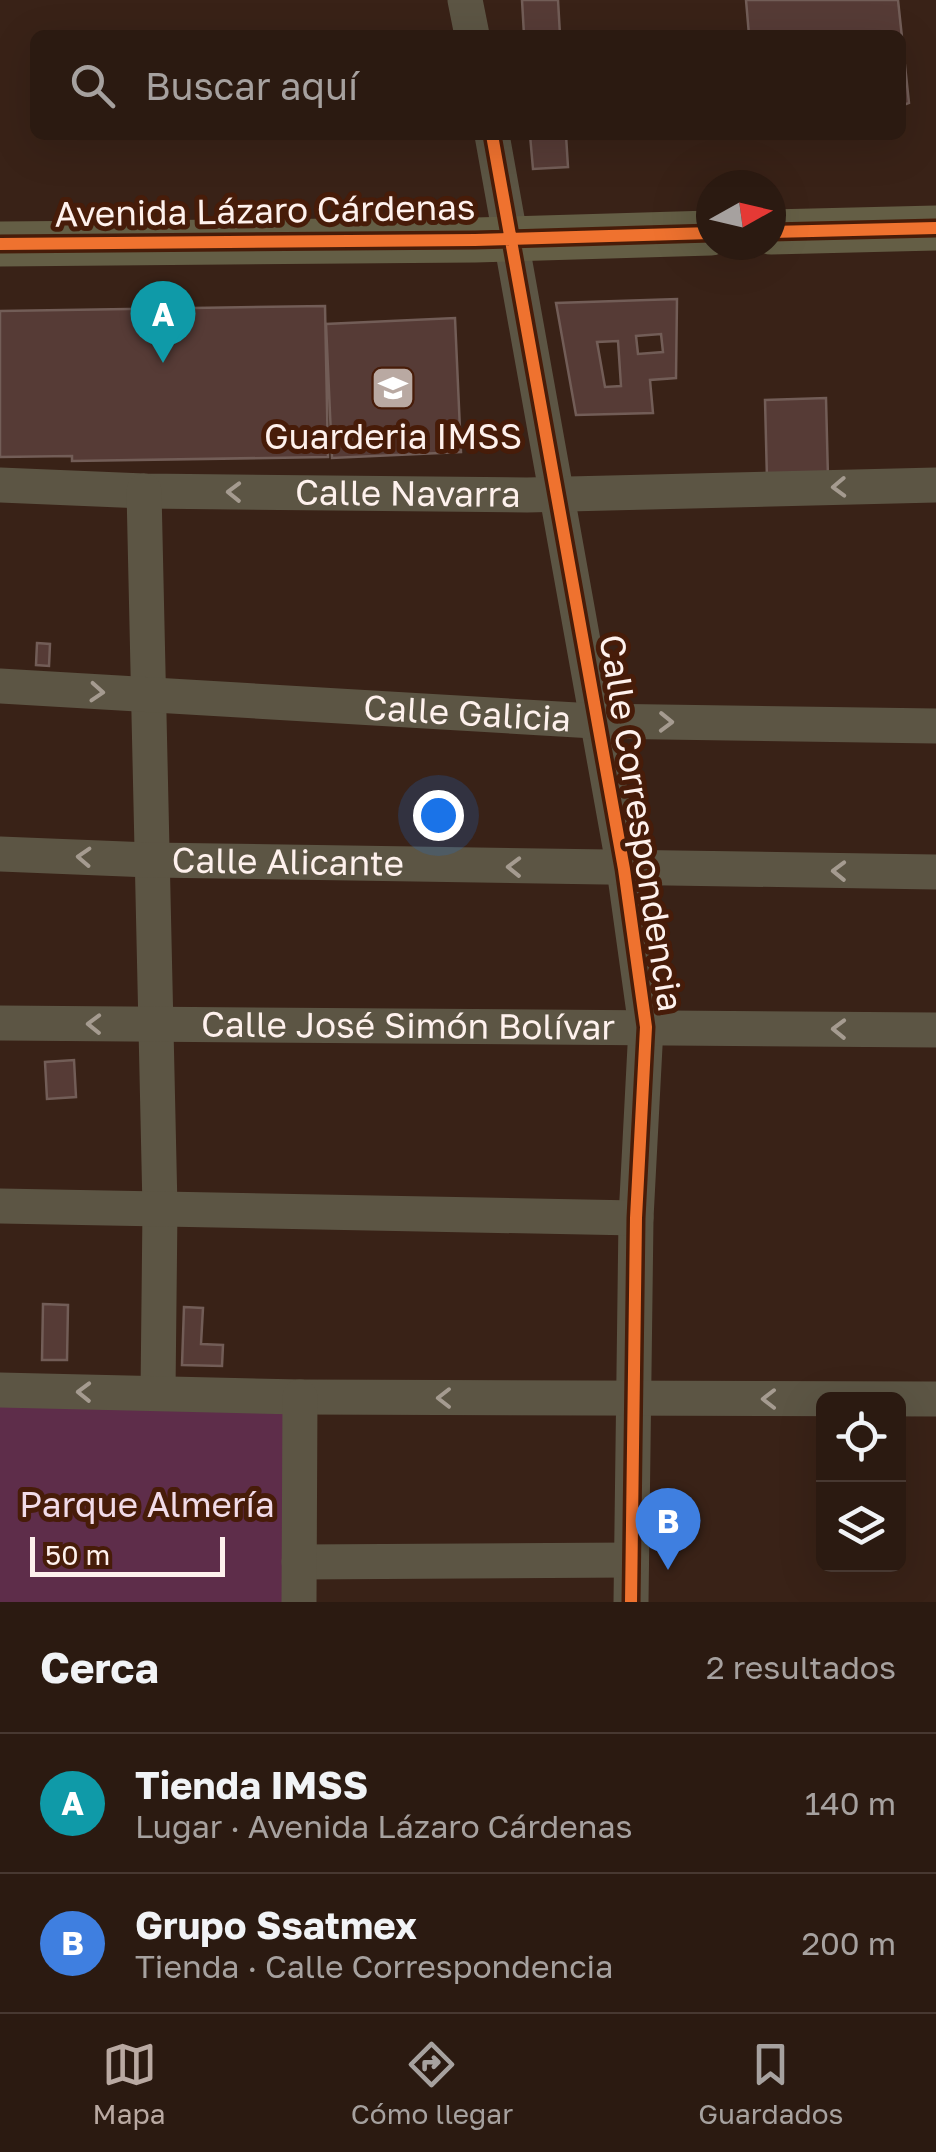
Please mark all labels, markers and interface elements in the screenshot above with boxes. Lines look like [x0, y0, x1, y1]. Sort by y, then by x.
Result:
search box [30, 30, 906, 140]
icon: search [65, 58, 120, 113]
text: Buscar aquí [145, 63, 358, 108]
north arrow [696, 170, 786, 260]
street label: Avenida Lázaro Cárdenas [54, 185, 476, 235]
pin: A [130, 280, 196, 363]
school or university icon: Guarderia IMSS [370, 365, 416, 411]
place label: Guarderia IMSS [264, 415, 522, 457]
street label: Calle Navarra [295, 471, 521, 515]
one-way arrow [830, 477, 846, 498]
one-way arrow [225, 481, 240, 503]
street label: Calle Correspondencia [591, 631, 693, 1014]
one-way arrow [90, 681, 106, 702]
street label: Calle Galicia [362, 685, 572, 740]
one-way arrow [660, 711, 675, 733]
your location [413, 790, 464, 841]
street label: Calle Alicante [171, 838, 404, 884]
one-way arrow [75, 847, 91, 868]
one-way arrow [505, 856, 520, 878]
one-way arrow [830, 860, 846, 882]
street label: Calle José Simón Bolívar [201, 1003, 615, 1048]
one-way arrow [85, 1014, 101, 1035]
one-way arrow [830, 1019, 846, 1040]
one-way arrow [75, 1381, 90, 1403]
one-way arrow [435, 1387, 451, 1408]
one-way arrow [760, 1388, 776, 1410]
map controls [816, 1392, 906, 1572]
button: locate [816, 1392, 906, 1482]
button: layers [816, 1482, 906, 1572]
park label: Parque Almería [19, 1483, 275, 1525]
pin: B [636, 1488, 700, 1570]
scale bar [30, 1532, 225, 1576]
text: 50 m [45, 1538, 110, 1571]
text: Cerca [40, 1642, 159, 1692]
text: 2 resultados [706, 1648, 896, 1686]
text: Tienda IMSS [135, 1762, 368, 1807]
text: A [61, 1784, 84, 1822]
text: 140 m [805, 1784, 896, 1822]
text: Lugar · Avenida Lázaro Cárdenas [135, 1807, 633, 1845]
text: Grupo Ssatmex [135, 1902, 417, 1947]
text: B [61, 1924, 84, 1962]
text: 200 m [801, 1924, 896, 1962]
text: Tienda · Calle Correspondencia [135, 1947, 613, 1985]
tab: Mapa [93, 2037, 166, 2130]
tab: Cómo llegar [351, 2037, 513, 2130]
tab: Guardados [698, 2037, 843, 2130]

